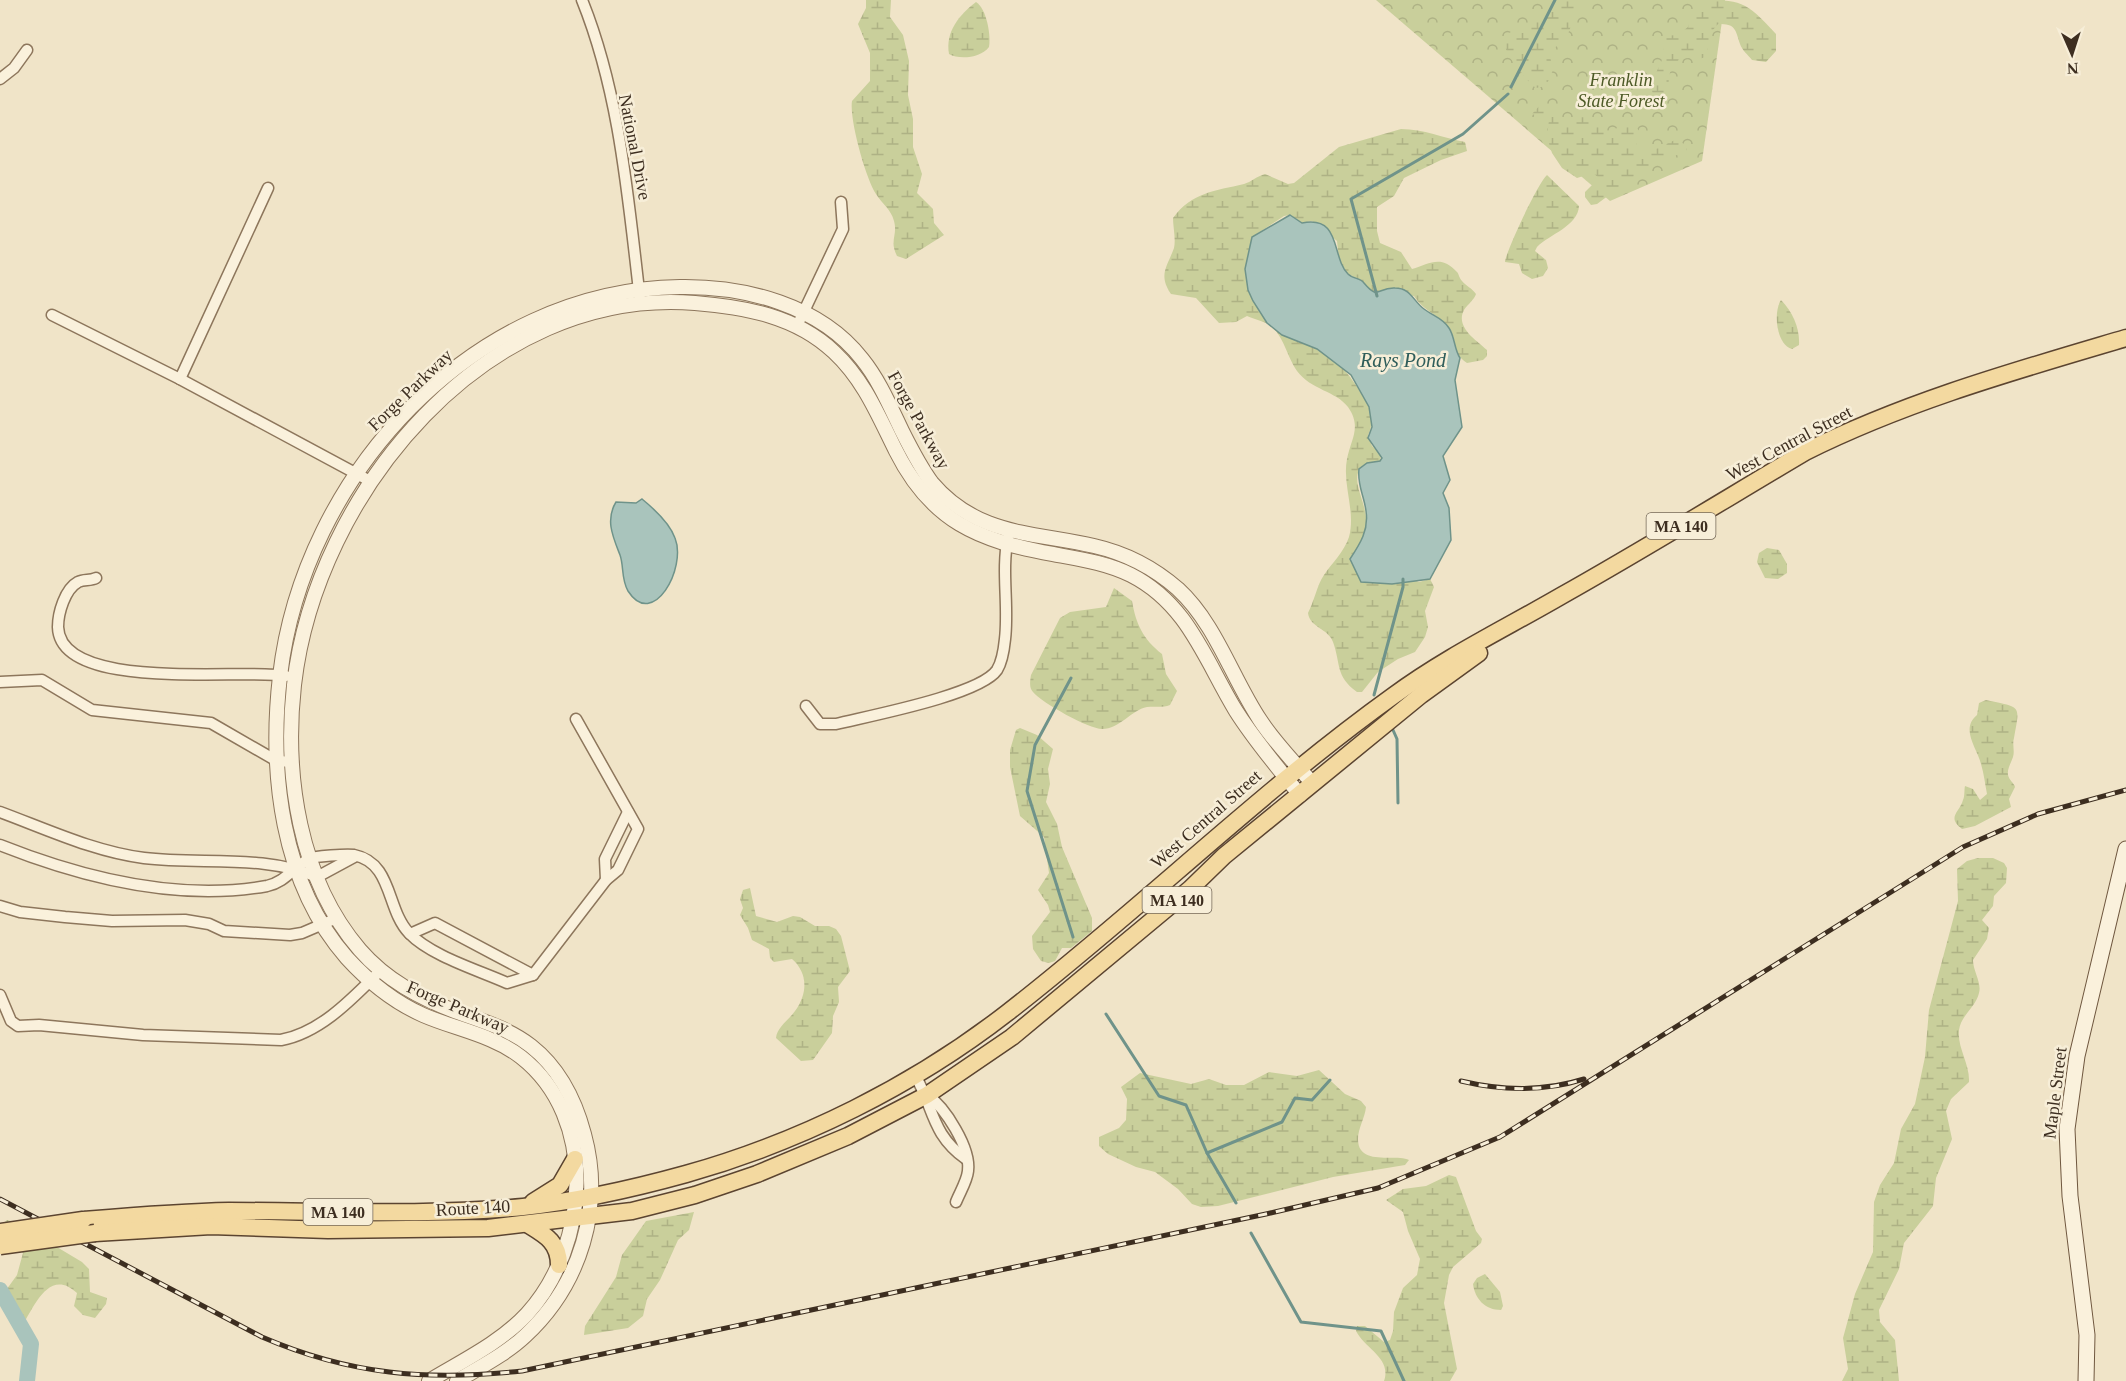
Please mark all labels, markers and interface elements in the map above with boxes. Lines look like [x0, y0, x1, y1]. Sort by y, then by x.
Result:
north arrow [2042, 24, 2102, 84]
text: N [2066, 60, 2079, 77]
park label: Franklin State Forest [1578, 70, 1665, 111]
street label: National Drive [615, 92, 655, 202]
street label: Forge Parkway [364, 345, 456, 435]
water label: Rays Pond [1359, 349, 1447, 372]
street label: Forge Parkway [884, 367, 954, 473]
street label: West Central Street [1723, 401, 1855, 485]
road number: MA 140 [1646, 513, 1716, 539]
street label: West Central Street [1147, 766, 1265, 872]
road number: MA 140 [1142, 887, 1212, 913]
street label: Forge Parkway [404, 976, 512, 1038]
street label: Maple Street [2039, 1046, 2071, 1140]
street label: Route 140 [435, 1196, 511, 1220]
road number: MA 140 [304, 1199, 372, 1225]

